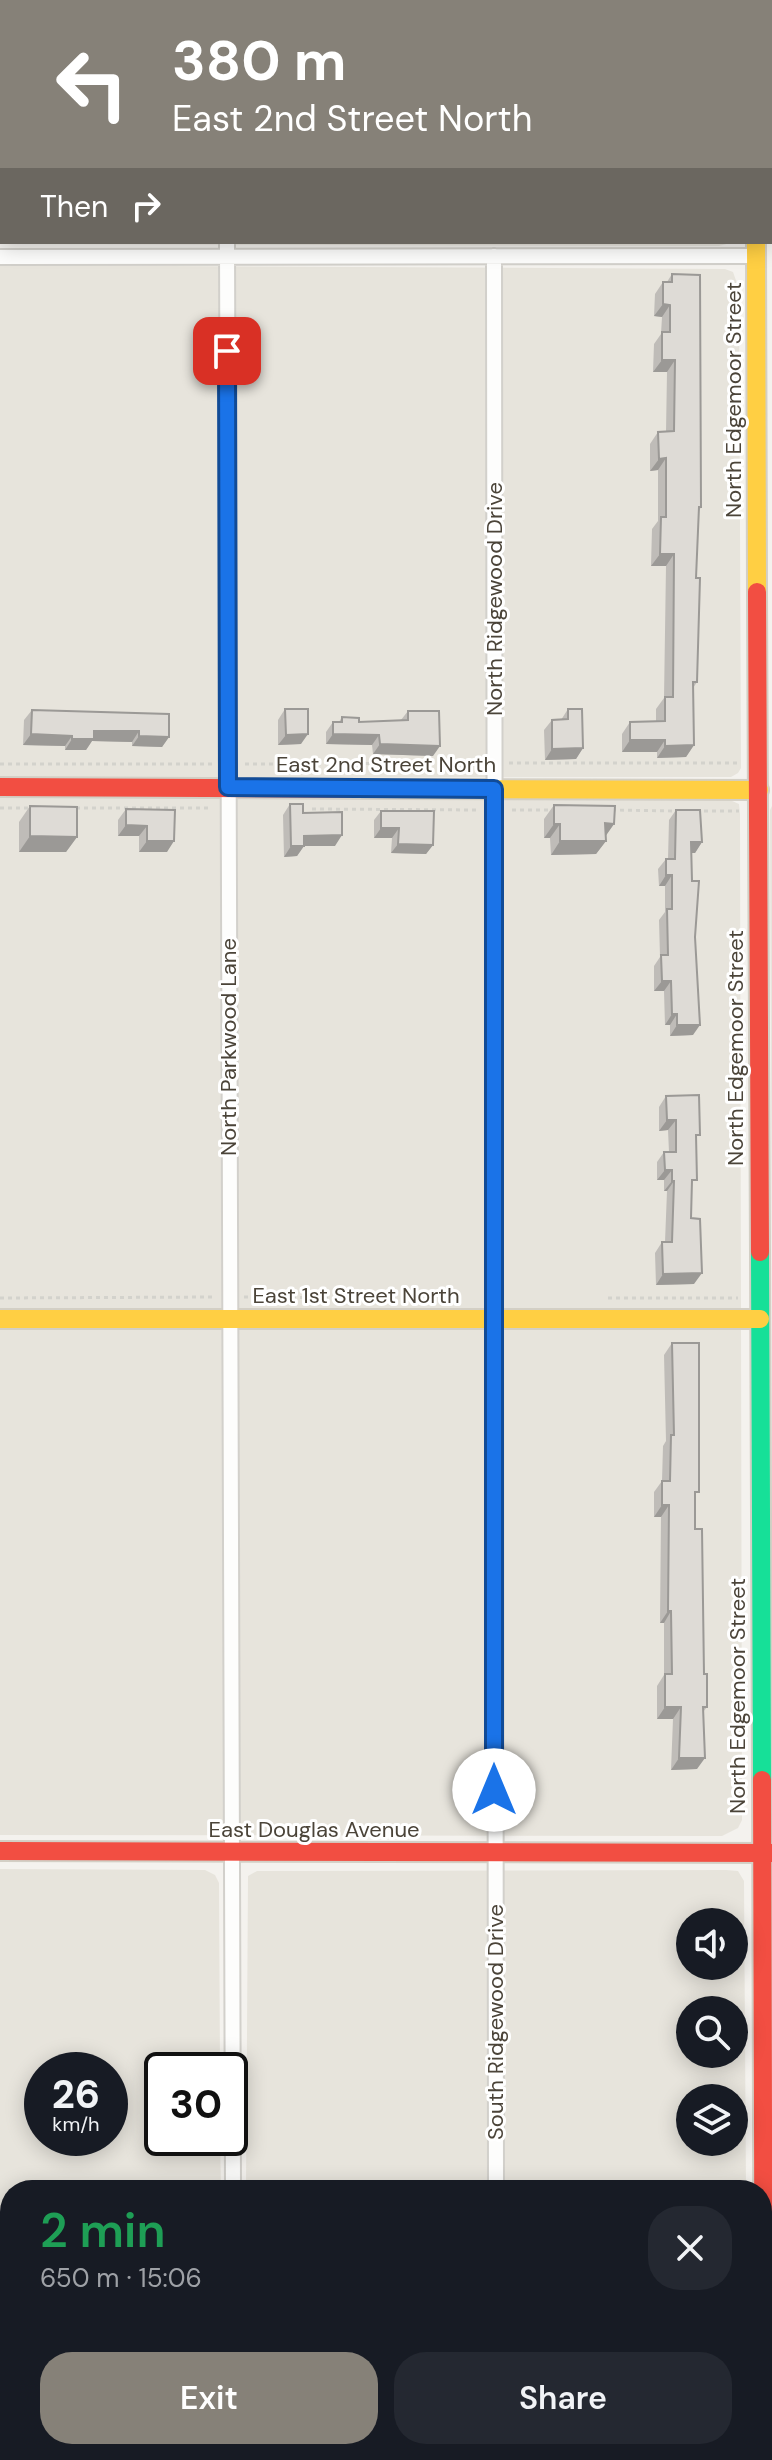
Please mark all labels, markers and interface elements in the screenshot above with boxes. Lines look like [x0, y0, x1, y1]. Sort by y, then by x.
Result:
text: 380 m [172, 24, 347, 97]
icon: left [40, 32, 144, 136]
text: East 2nd Street North [172, 95, 532, 142]
icon: right [124, 184, 168, 228]
text: Then [40, 187, 108, 226]
street label: North Edgemoor Street [719, 282, 748, 518]
pin [193, 317, 261, 385]
icon: arrive [205, 329, 249, 373]
street label: North Ridgewood Drive [480, 482, 509, 716]
street label: East 2nd Street North [276, 750, 496, 779]
street label: North Edgemoor Street [721, 930, 750, 1166]
street label: North Parkwood Lane [214, 938, 243, 1156]
street label: East 1st Street North [252, 1281, 460, 1310]
street label: North Edgemoor Street [723, 1578, 752, 1814]
position arrow [452, 1748, 536, 1832]
street label: East Douglas Avenue [208, 1815, 420, 1844]
street label: South Ridgewood Drive [481, 1904, 510, 2140]
map controls [676, 1908, 748, 2156]
button: sound [676, 1908, 748, 1980]
button: search [676, 1996, 748, 2068]
speed limit sign: 30 [144, 2052, 248, 2156]
text: 26 [52, 2068, 100, 2120]
button: layers [676, 2084, 748, 2156]
text: km/h [52, 2111, 100, 2137]
text: 2 min [40, 2199, 166, 2262]
button: close [648, 2206, 732, 2290]
text: 650 m · 15:06 [40, 2261, 202, 2295]
button: Exit [40, 2352, 378, 2444]
button: Share [394, 2352, 732, 2444]

